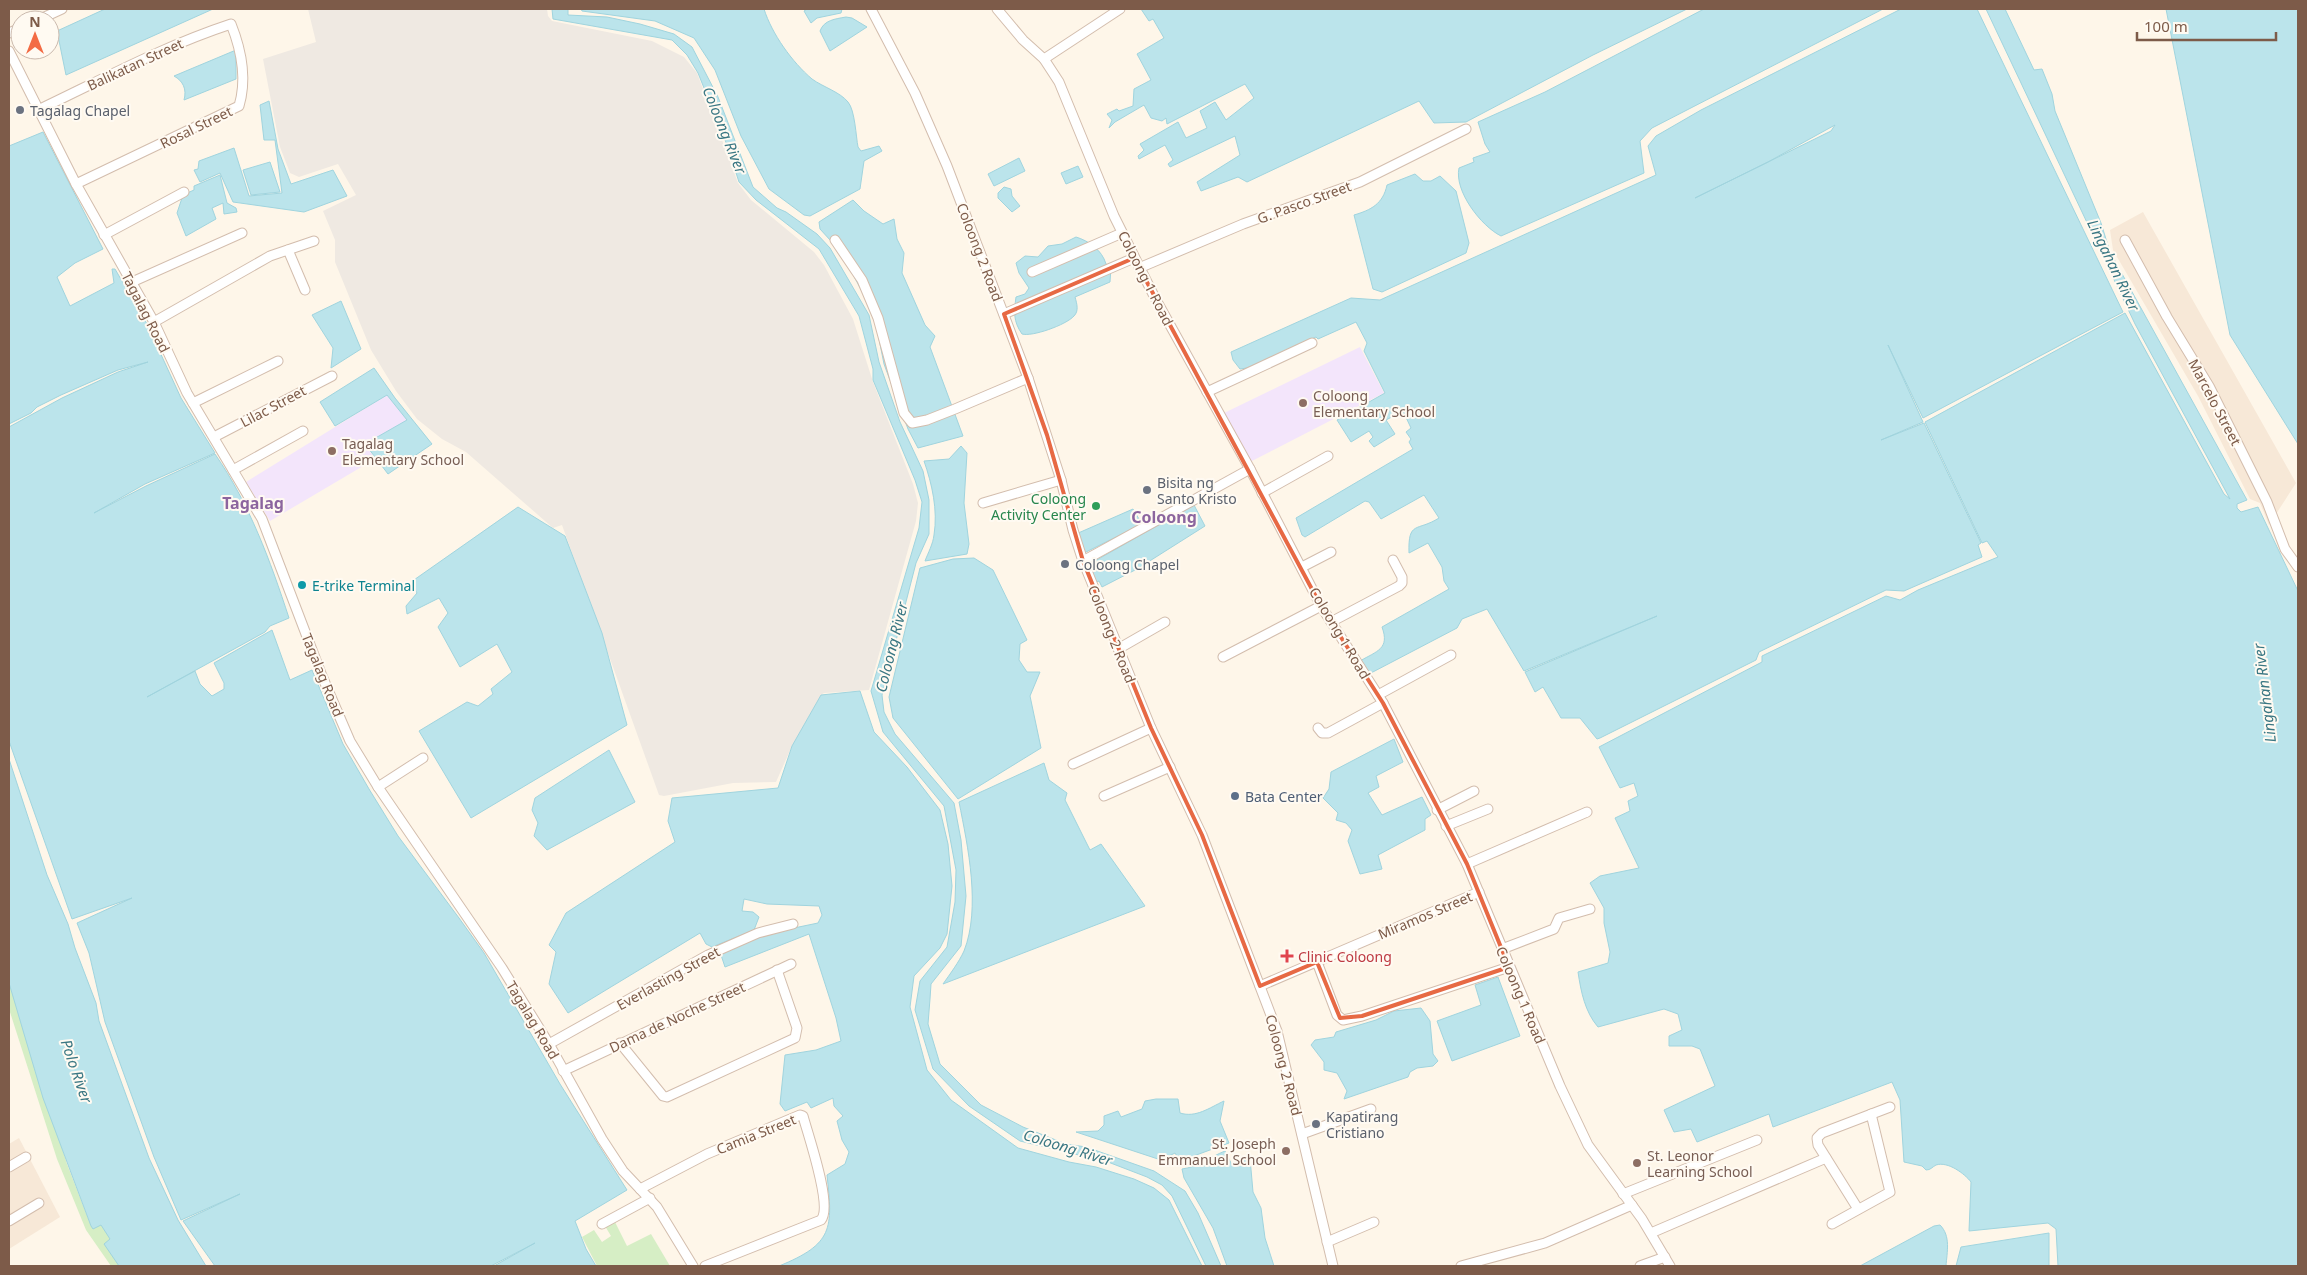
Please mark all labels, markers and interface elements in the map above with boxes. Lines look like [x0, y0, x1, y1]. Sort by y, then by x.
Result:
north arrow [10, 10, 60, 60]
scale bar [2137, 10, 2276, 42]
text: N [29, 12, 41, 31]
text: 100 m [2144, 16, 2188, 36]
street label: Balikatan Street [84, 33, 186, 95]
water label: Coloong River [698, 84, 752, 177]
place label: Tagalag Chapel [30, 101, 130, 120]
street label: Rosal Street [157, 101, 235, 153]
marker: Tagalag Chapel [14, 104, 26, 116]
street label: G. Pasco Street [1254, 176, 1354, 228]
street label: Coloong 2 Road [952, 200, 1008, 304]
water label: Lingahan River [2083, 216, 2145, 315]
street label: Coloong 1 Road [1114, 227, 1178, 329]
street label: Tagalag Road [117, 268, 175, 356]
street label: Marcelo Street [2184, 355, 2246, 449]
street label: Lilac Street [237, 381, 309, 431]
place label: Coloong Elementary School [1313, 386, 1435, 421]
marker: Coloong Elementary School [1297, 397, 1309, 409]
place label: Tagalag Elementary School [342, 434, 464, 469]
marker: Tagalag Elementary School [326, 445, 338, 457]
place label: Bisita ng Santo Kristo [1157, 473, 1237, 508]
marker: Bisita ng Santo Kristo [1141, 484, 1153, 496]
place label: Coloong Activity Center [991, 489, 1086, 524]
district label: Tagalag [222, 492, 284, 514]
marker: Coloong Activity Center [1090, 500, 1102, 512]
district label: Coloong [1131, 506, 1197, 528]
place label: Coloong Chapel [1075, 555, 1179, 574]
marker: Coloong Chapel [1059, 558, 1071, 570]
place label: E-trike Terminal [312, 576, 415, 595]
marker: E-trike Terminal [296, 579, 308, 591]
street label: Coloong 2 Road [1084, 582, 1140, 686]
street label: Coloong 1 Road [1305, 584, 1375, 682]
water label: Coloong River [870, 599, 912, 694]
street label: Tagalag Road [298, 630, 348, 720]
water label: Lingahan River [2248, 641, 2280, 744]
place label: Bata Center [1245, 787, 1323, 806]
marker: Bata Center [1229, 790, 1241, 802]
street label: Miramos Street [1375, 887, 1475, 943]
street label: Everlasting Street [613, 942, 723, 1014]
street label: Coloong 1 Road [1492, 943, 1550, 1047]
place label: Clinic Coloong [1298, 947, 1392, 966]
marker: Clinic Coloong [1280, 949, 1294, 963]
street label: Tagalag Road [502, 977, 564, 1063]
street label: Dama de Noche Street [606, 977, 748, 1057]
street label: Coloong 2 Road [1261, 1012, 1307, 1118]
water label: Polo River [57, 1036, 98, 1106]
place label: Kapatirang Cristiano [1326, 1107, 1398, 1142]
street label: Camia Street [713, 1109, 799, 1159]
marker: Kapatirang Cristiano [1310, 1118, 1322, 1130]
water label: Coloong River [1021, 1124, 1116, 1170]
place label: St. Joseph Emmanuel School [1158, 1134, 1276, 1169]
marker: St. Joseph Emmanuel School [1280, 1145, 1292, 1157]
place label: St. Leonor Learning School [1647, 1146, 1753, 1181]
marker: St. Leonor Learning School [1631, 1157, 1643, 1169]

